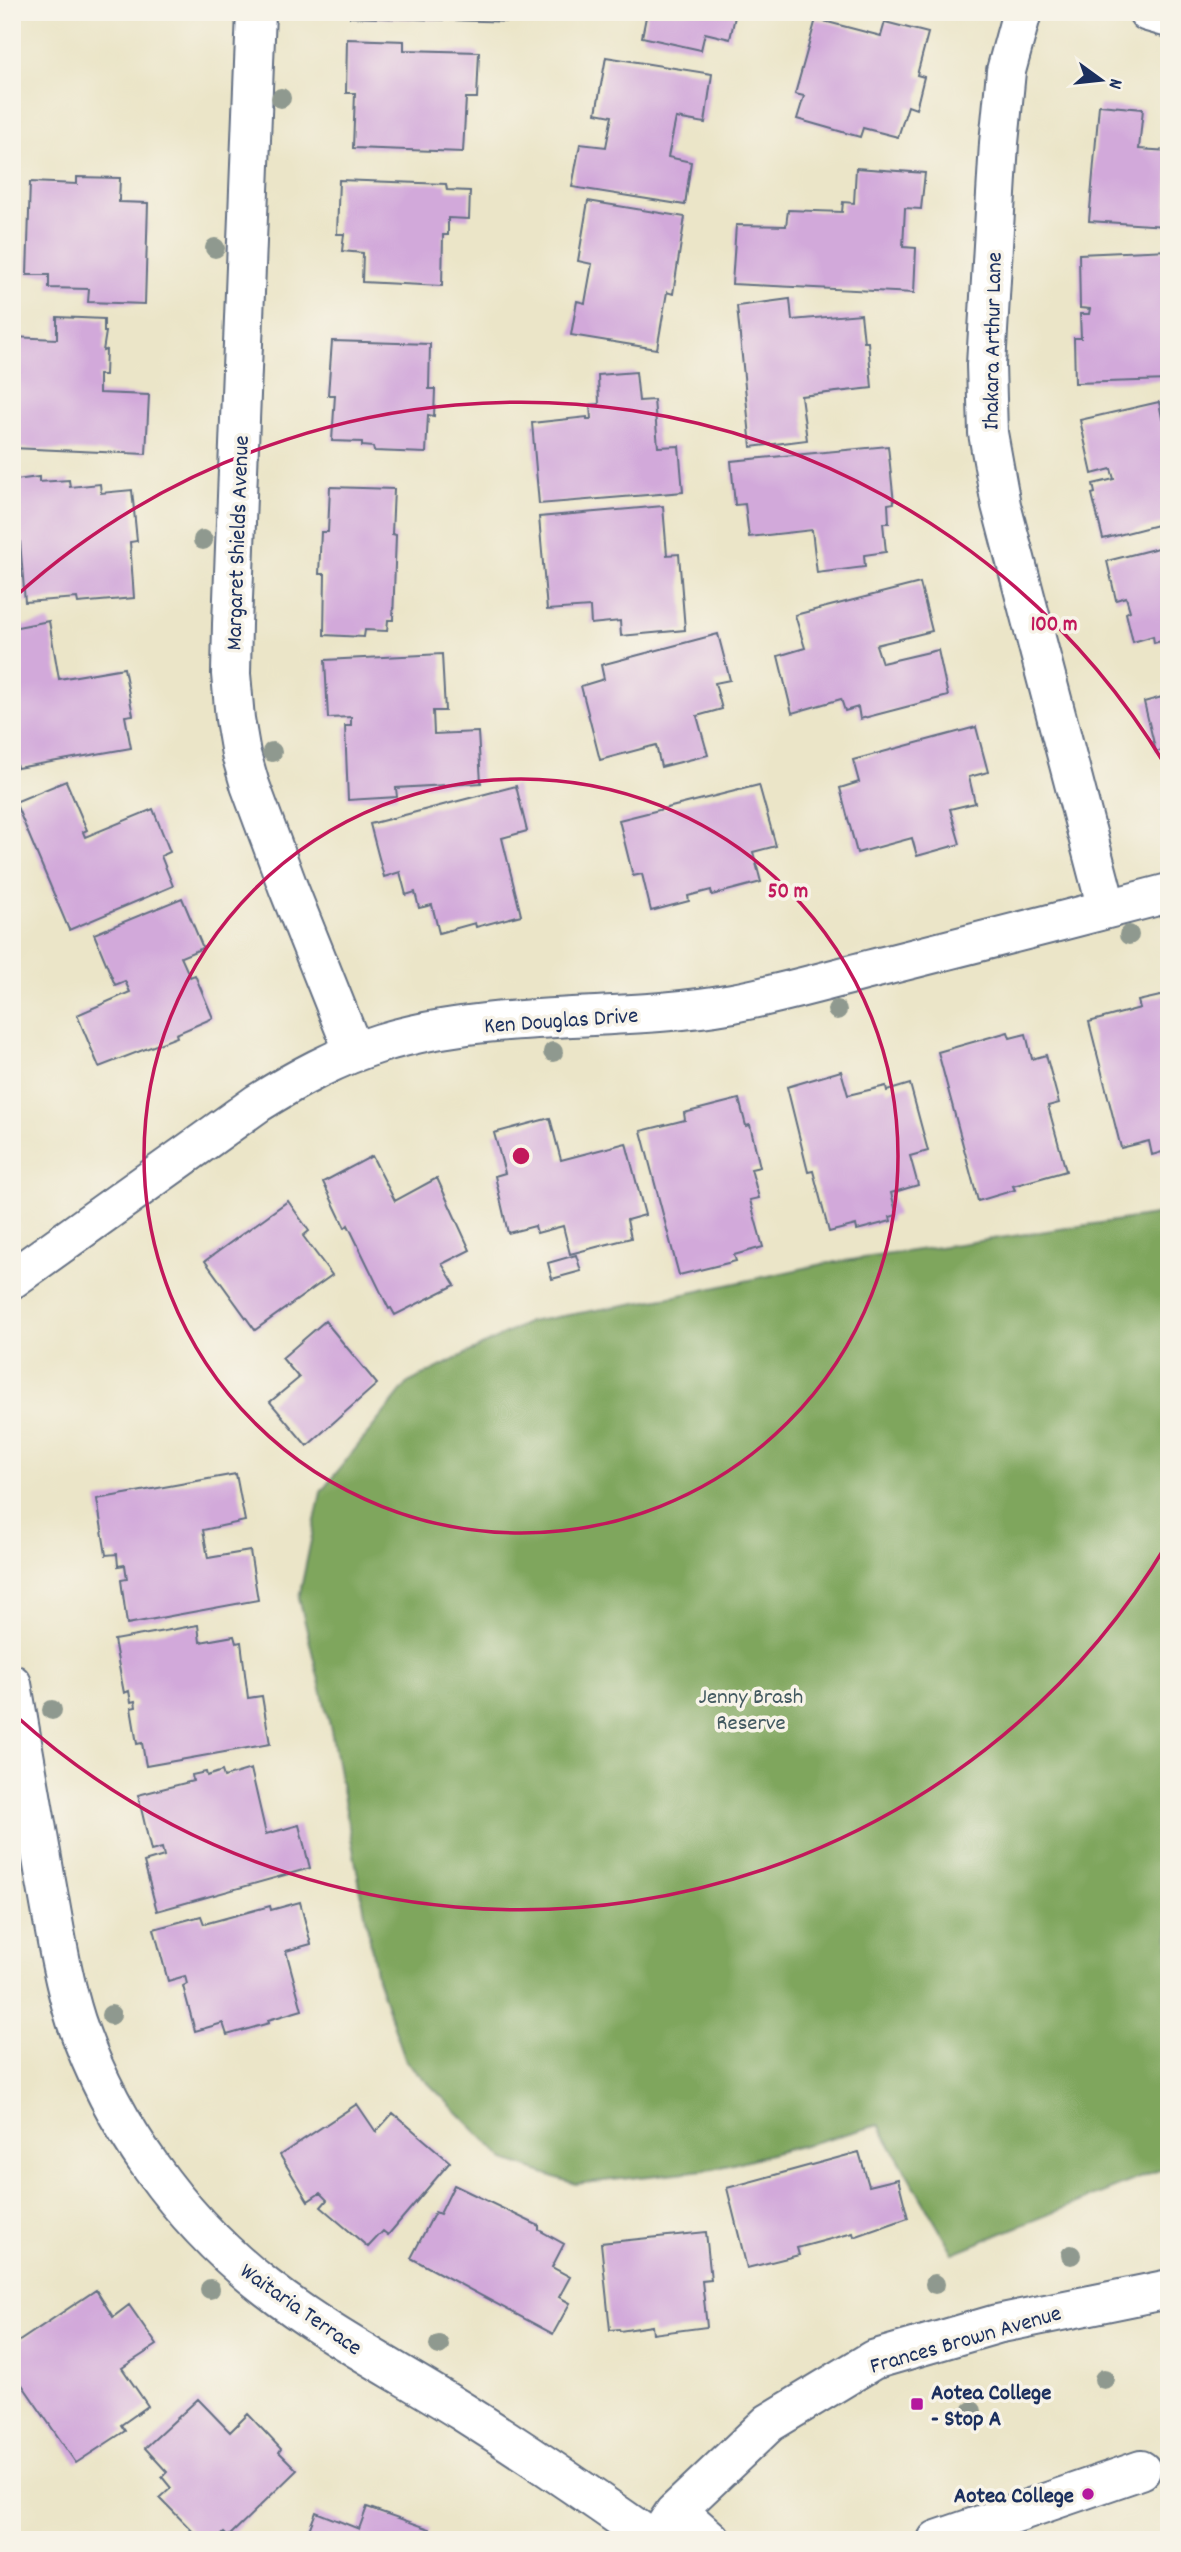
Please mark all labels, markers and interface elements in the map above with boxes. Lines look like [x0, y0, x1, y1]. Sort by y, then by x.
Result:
north arrow [1066, 46, 1136, 116]
text: N [1100, 75, 1128, 92]
street label: Ihakara Arthur Lane [976, 252, 1013, 430]
street label: Margaret Shields Avenue [219, 435, 260, 651]
text: 100 m [1031, 611, 1077, 641]
text: 50 m [768, 878, 808, 908]
street label: Ken Douglas Drive [483, 1001, 639, 1044]
centre of rings [509, 1144, 533, 1168]
park label: Jenny Brash Reserve [699, 1682, 803, 1741]
street label: Waitaria Terrace [232, 2256, 368, 2365]
street label: Frances Brown Avenue [866, 2298, 1066, 2384]
place label: Aotea College - Stop A [931, 2378, 1051, 2437]
marker: Aotea College - Stop A [909, 2396, 925, 2412]
place label: Aotea College [954, 2481, 1074, 2514]
marker: Aotea College [1080, 2486, 1096, 2502]

